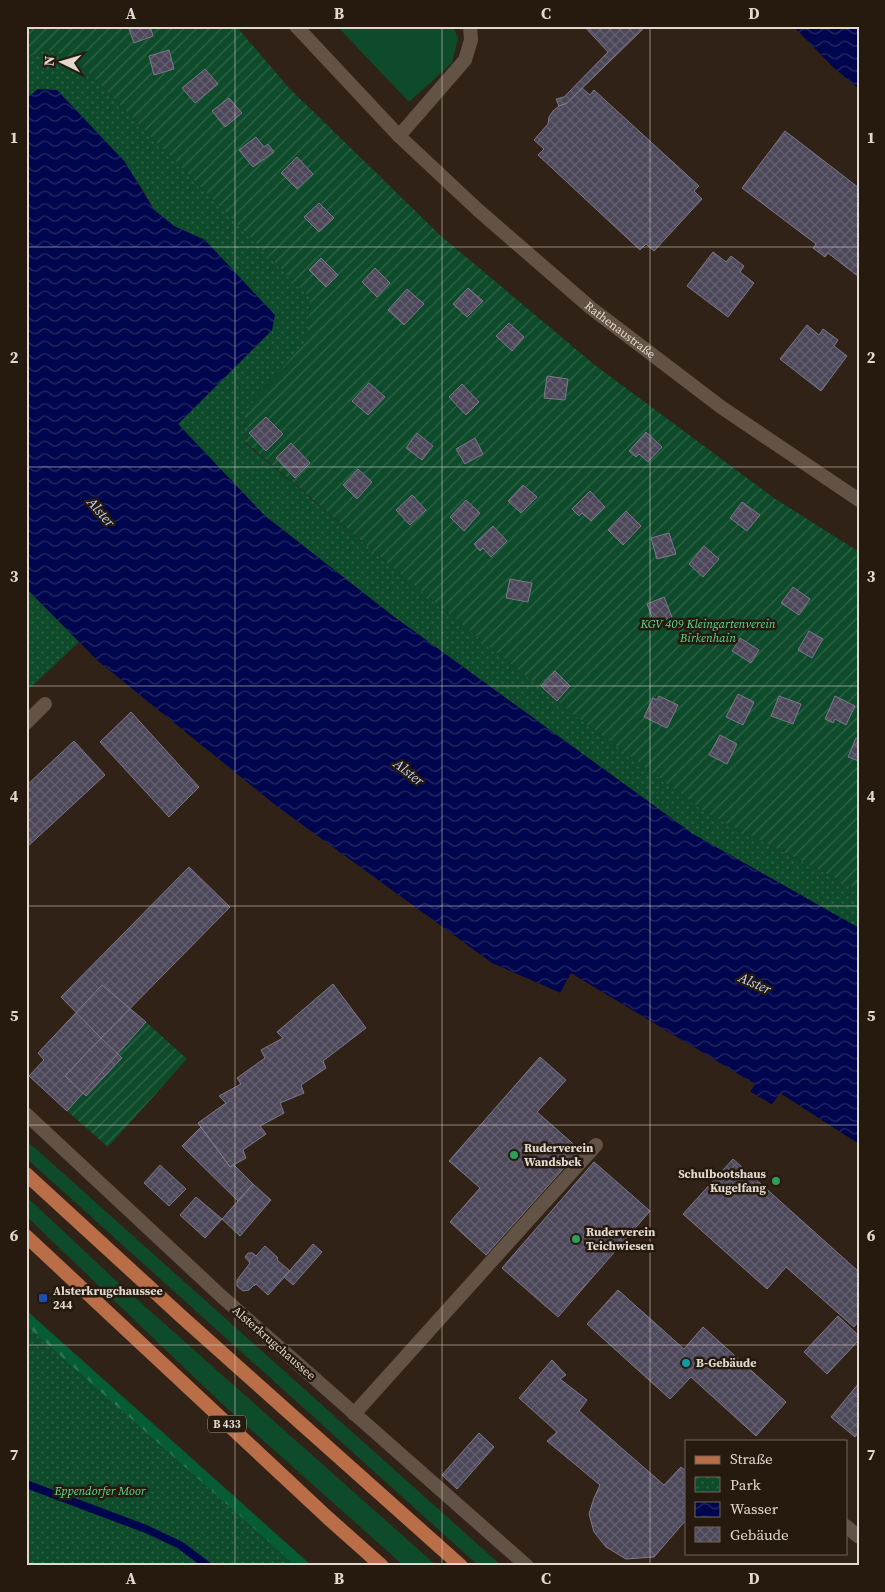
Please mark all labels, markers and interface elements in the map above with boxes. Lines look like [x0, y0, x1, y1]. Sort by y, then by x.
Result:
text: A [126, 2, 137, 24]
text: B [334, 2, 345, 24]
text: C [541, 2, 551, 24]
text: D [748, 2, 760, 24]
north arrow [38, 38, 88, 88]
text: N [39, 55, 59, 67]
text: 1 [10, 126, 18, 148]
text: 1 [867, 126, 875, 148]
street label: Rathenaustraße [581, 298, 659, 362]
text: 2 [10, 346, 19, 368]
text: 2 [867, 346, 876, 368]
water label: Alster [82, 492, 120, 532]
text: 3 [10, 565, 19, 587]
text: 3 [867, 565, 876, 587]
park label: KGV 409 Kleingartenverein Birkenhain [639, 616, 776, 646]
water label: Alster [389, 753, 429, 791]
text: 4 [10, 785, 19, 807]
text: 4 [867, 785, 876, 807]
water label: Alster [735, 967, 775, 999]
text: 5 [10, 1004, 19, 1026]
text: 5 [867, 1004, 876, 1026]
place label: Ruderverein Wandsbek [524, 1140, 594, 1170]
marker: Ruderverein Wandsbek [508, 1149, 520, 1161]
place label: Schulbootshaus Kugelfang [678, 1166, 767, 1196]
marker: Schulbootshaus Kugelfang [770, 1175, 782, 1187]
text: 6 [10, 1224, 19, 1246]
place label: Ruderverein Teichwiesen [586, 1224, 656, 1254]
text: 6 [867, 1224, 876, 1246]
marker: Ruderverein Teichwiesen [570, 1233, 582, 1245]
place label: Alsterkrugchaussee 244 [53, 1283, 163, 1313]
marker: Alsterkrugchaussee 244 [37, 1292, 49, 1304]
street label: Alsterkrugchaussee [229, 1303, 319, 1383]
place label: B-Gebäude [696, 1355, 756, 1371]
marker: B-Gebäude [680, 1357, 692, 1369]
road number: B 433 [208, 1416, 246, 1432]
legend [685, 1440, 848, 1554]
text: 7 [10, 1443, 19, 1465]
text: 7 [867, 1443, 876, 1465]
text: Straße [730, 1448, 773, 1469]
text: Park [730, 1474, 762, 1495]
park label: Eppendorfer Moor [53, 1483, 147, 1499]
text: Wasser [730, 1498, 779, 1519]
text: Gebäude [730, 1524, 789, 1545]
text: A [126, 1567, 137, 1589]
text: B [334, 1567, 345, 1589]
text: C [541, 1567, 551, 1589]
text: D [748, 1567, 760, 1589]

